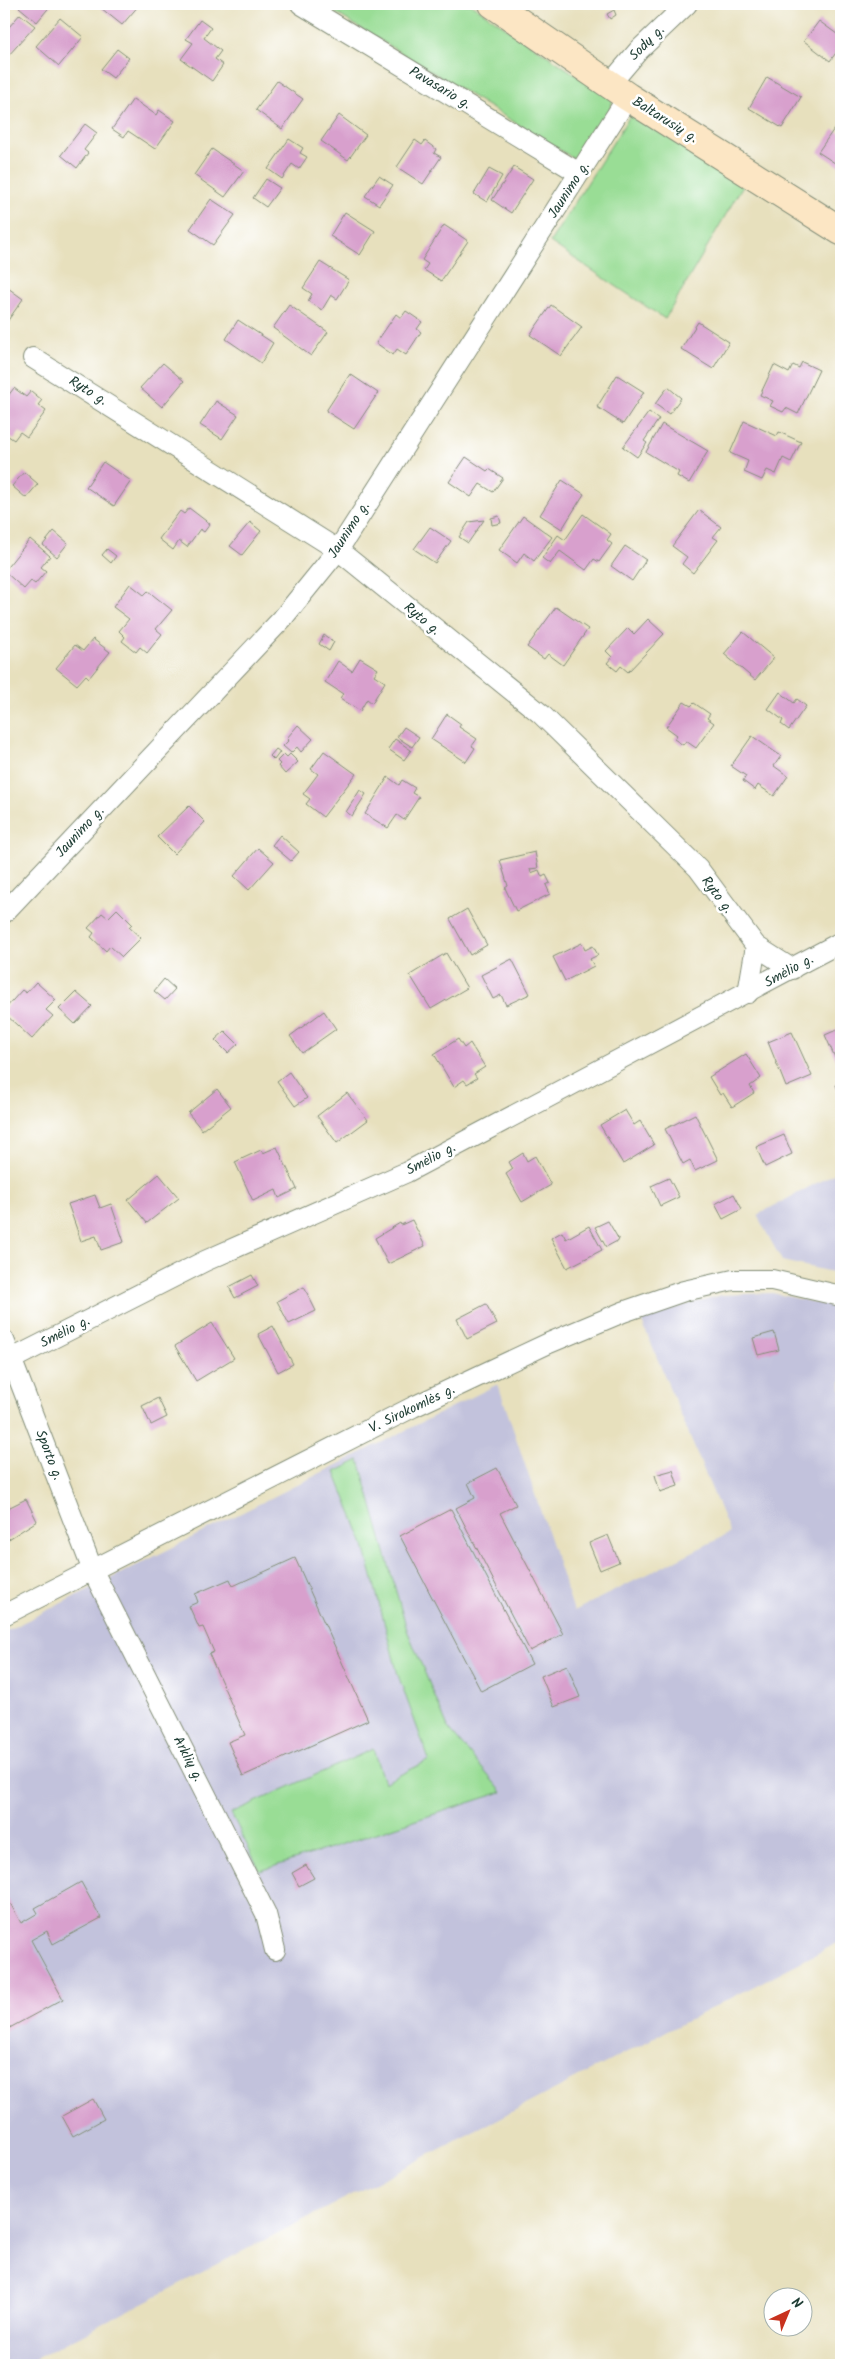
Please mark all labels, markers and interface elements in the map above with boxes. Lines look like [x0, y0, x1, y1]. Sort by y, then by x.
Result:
street label: Sodų g. [624, 20, 670, 66]
street label: Pavasario g. [405, 61, 475, 115]
street label: Baltarusių g. [628, 91, 702, 149]
street label: Jaunimo g. [542, 157, 596, 223]
street label: Ryto g. [64, 371, 112, 411]
street label: Jaunimo g. [322, 497, 376, 563]
street label: Ryto g. [399, 597, 445, 641]
street label: Jaunimo g. [50, 801, 110, 863]
street label: Ryto g. [696, 872, 738, 918]
street label: Smėlio g. [760, 948, 818, 994]
street label: Smėlio g. [402, 1137, 460, 1181]
street label: Smėlio g. [36, 1310, 94, 1354]
street label: V. Sirokomlės g. [365, 1379, 459, 1439]
street label: Sporto g. [29, 1427, 69, 1483]
street label: Arklių g. [167, 1732, 209, 1786]
north arrow [762, 2286, 812, 2336]
text: N [786, 2292, 807, 2314]

